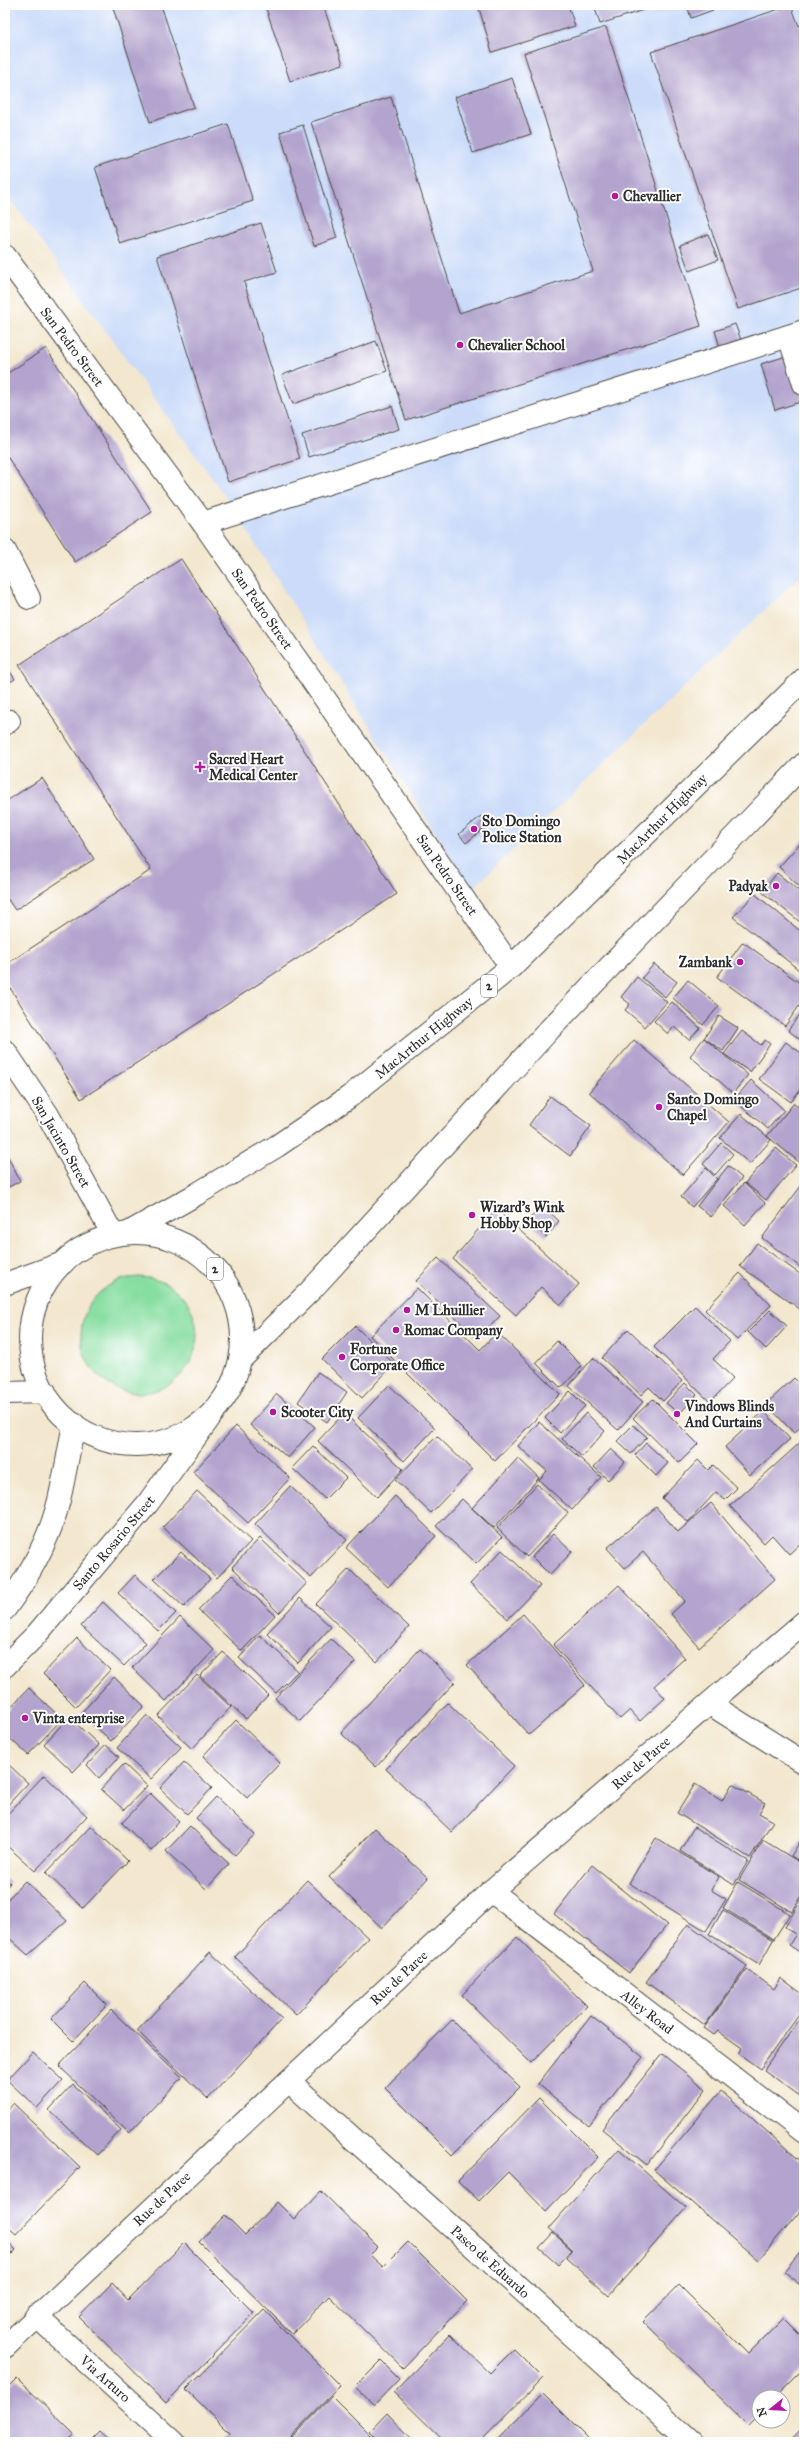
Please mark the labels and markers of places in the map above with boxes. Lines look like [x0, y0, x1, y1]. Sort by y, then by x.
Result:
place label: Chevallier [623, 188, 682, 205]
marker: Chevallier [610, 191, 620, 201]
place label: Chevalier School [468, 337, 566, 354]
marker: Chevalier School [455, 340, 465, 350]
place label: Sacred Heart Medical Center [209, 751, 298, 784]
marker: Sacred Heart Medical Center [194, 761, 206, 773]
place label: Sto Domingo Police Station [482, 813, 562, 846]
marker: Sto Domingo Police Station [469, 824, 479, 834]
place label: Padyak [728, 878, 768, 896]
marker: Padyak [771, 881, 781, 891]
place label: Zambank [679, 954, 732, 971]
marker: Zambank [735, 957, 745, 967]
place label: Santo Domingo Chapel [667, 1091, 759, 1125]
marker: Santo Domingo Chapel [654, 1102, 664, 1112]
place label: Wizard's Wink Hobby Shop [480, 1199, 565, 1233]
marker: Wizard's Wink Hobby Shop [467, 1210, 477, 1220]
place label: M Lhuillier [415, 1302, 485, 1319]
marker: M Lhuillier [402, 1305, 412, 1315]
place label: Romac Company [404, 1322, 504, 1340]
marker: Romac Company [391, 1325, 401, 1335]
place label: Fortune Corporate Office [350, 1341, 445, 1375]
marker: Fortune Corporate Office [337, 1352, 347, 1362]
place label: Vindows Blinds And Curtains [684, 1398, 774, 1431]
place label: Scooter City [281, 1404, 355, 1422]
marker: Scooter City [268, 1407, 278, 1417]
marker: Vindows Blinds And Curtains [672, 1409, 682, 1419]
place label: Vinta enterprise [32, 1710, 125, 1728]
marker: Vinta enterprise [20, 1713, 30, 1723]

